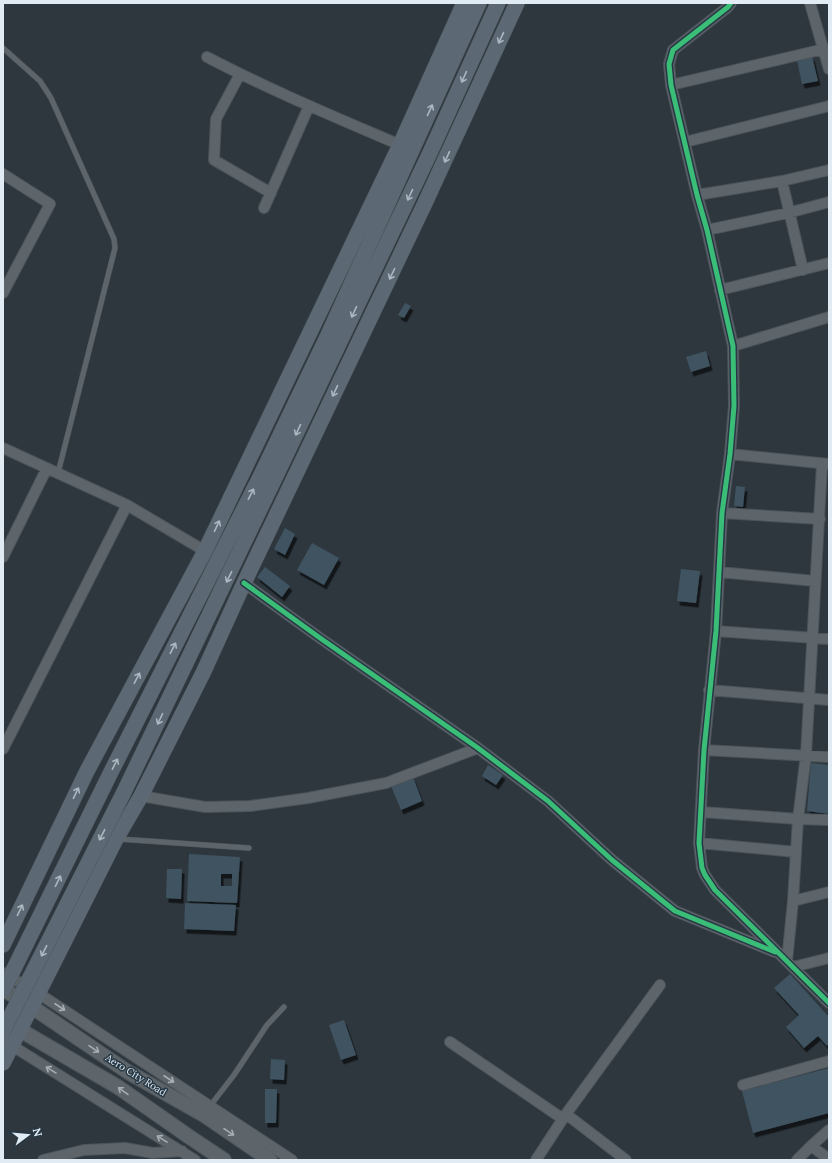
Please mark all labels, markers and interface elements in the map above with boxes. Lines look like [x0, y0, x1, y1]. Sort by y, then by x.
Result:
one-way arrow [497, 32, 504, 44]
one-way arrow [460, 70, 467, 82]
one-way arrow [427, 104, 434, 116]
one-way arrow [442, 150, 450, 162]
one-way arrow [406, 188, 413, 200]
one-way arrow [387, 268, 395, 280]
one-way arrow [350, 306, 357, 318]
one-way arrow [331, 385, 338, 397]
one-way arrow [294, 423, 301, 435]
one-way arrow [248, 488, 255, 500]
one-way arrow [214, 520, 221, 532]
one-way arrow [225, 570, 232, 582]
one-way arrow [170, 642, 177, 654]
one-way arrow [133, 672, 141, 684]
one-way arrow [156, 713, 163, 725]
one-way arrow [112, 758, 119, 770]
one-way arrow [73, 787, 80, 799]
one-way arrow [98, 829, 105, 841]
one-way arrow [55, 875, 62, 887]
one-way arrow [17, 905, 24, 917]
one-way arrow [39, 945, 47, 957]
one-way arrow [54, 1004, 66, 1012]
one-way arrow [89, 1045, 100, 1053]
street label: Aero City Road [102, 1051, 169, 1099]
one-way arrow [45, 1066, 57, 1074]
one-way arrow [163, 1075, 174, 1083]
one-way arrow [117, 1087, 128, 1095]
north arrow [8, 1115, 48, 1155]
text: N [30, 1126, 46, 1139]
one-way arrow [223, 1128, 234, 1136]
one-way arrow [157, 1135, 168, 1143]

